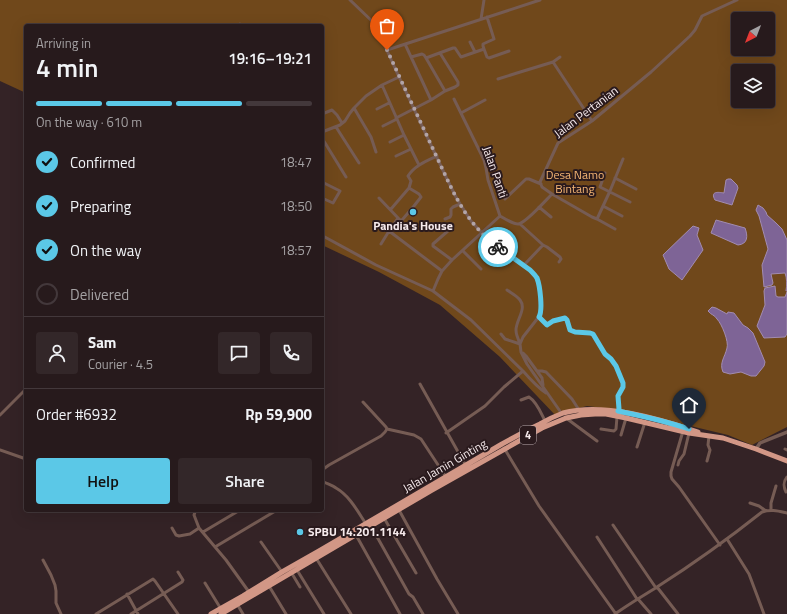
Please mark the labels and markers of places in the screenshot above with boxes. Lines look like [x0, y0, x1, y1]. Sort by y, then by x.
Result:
pin [370, 9, 404, 50]
marker: Pandia's House [408, 207, 418, 217]
place label: Pandia's House [373, 216, 453, 235]
pin [672, 388, 706, 429]
place label: SPBU 14.201.1144 [308, 522, 406, 541]
marker: SPBU 14.201.1144 [295, 527, 305, 537]

